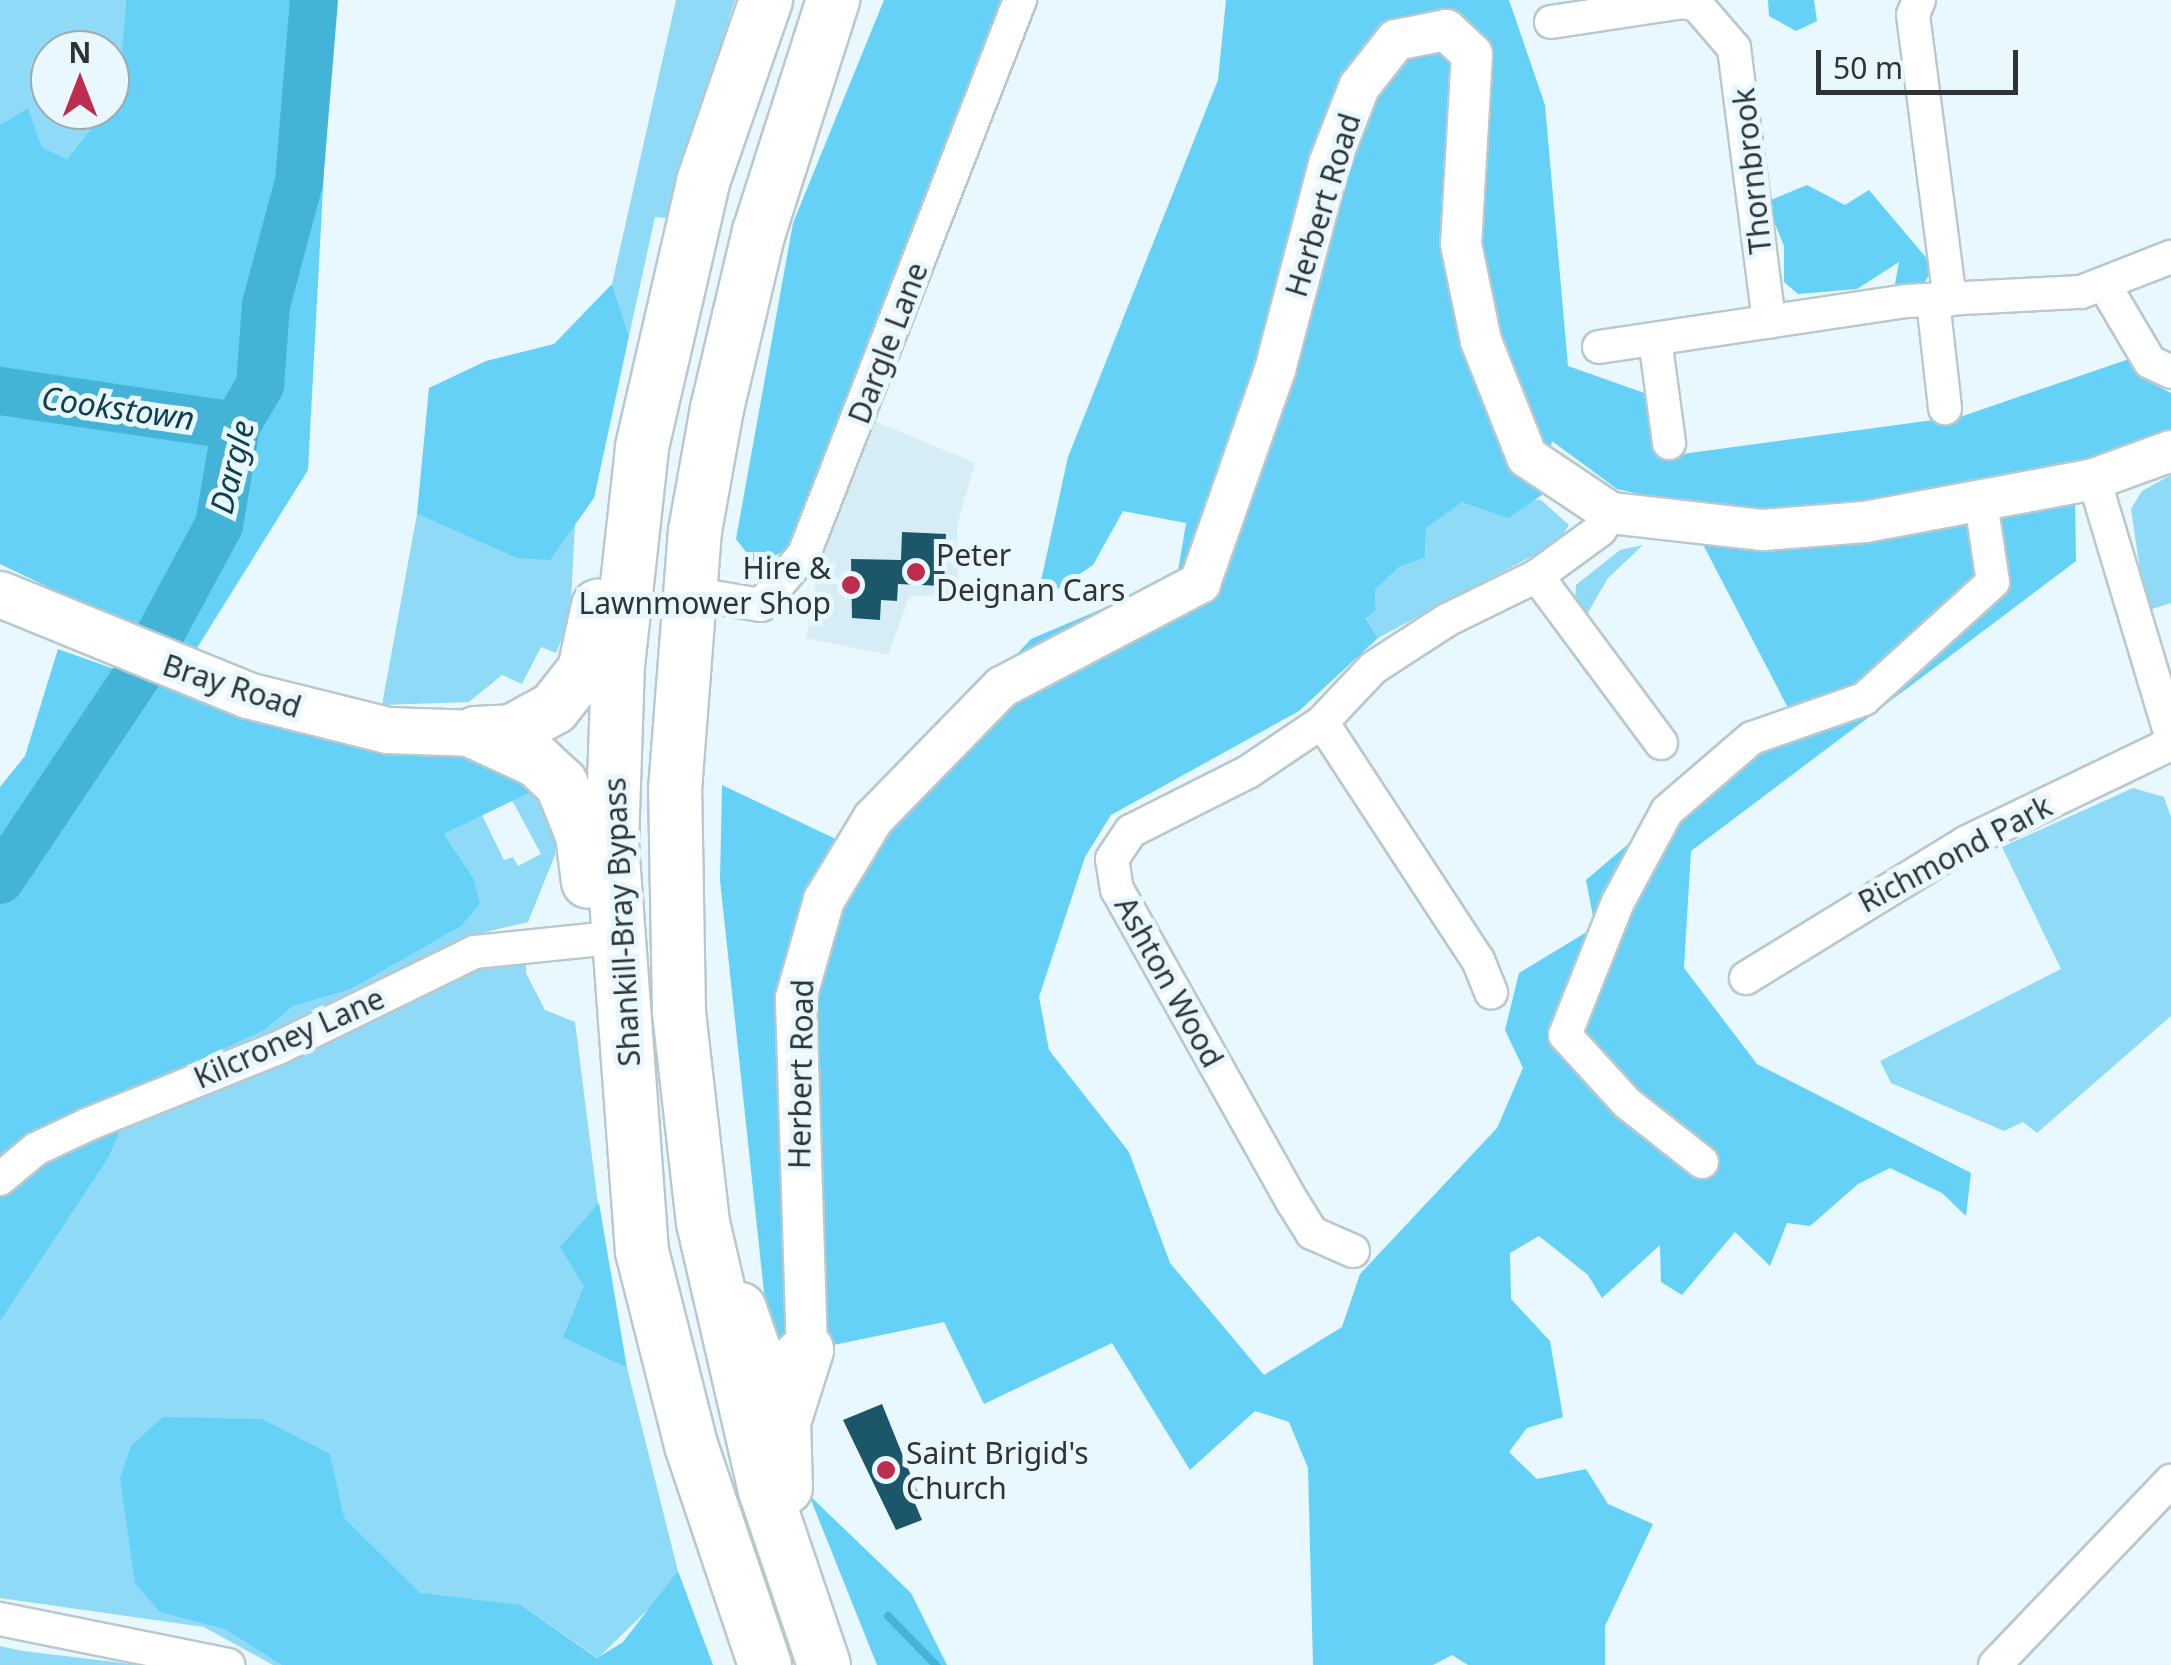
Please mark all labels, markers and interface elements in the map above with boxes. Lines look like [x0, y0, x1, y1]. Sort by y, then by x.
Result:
north arrow [30, 30, 130, 130]
scale bar [1821, 30, 2024, 92]
text: N [69, 33, 91, 71]
text: 50 m [1833, 47, 1903, 88]
street label: Thornbrook [1725, 86, 1779, 256]
street label: Herbert Road [1278, 109, 1368, 301]
street label: Dargle Lane [841, 257, 935, 429]
water label: Cookstown [39, 378, 197, 438]
water label: Dargle [202, 416, 262, 518]
place label: Peter Deignan Cars [936, 537, 1125, 608]
place label: Hire & Lawnmower Shop [578, 550, 831, 620]
marker: Peter Deignan Cars [905, 561, 927, 583]
marker: Hire & Lawnmower Shop [840, 574, 862, 596]
street label: Bray Road [158, 647, 306, 725]
street label: Shankill-Bray Bypass [596, 777, 648, 1067]
street label: Richmond Park [1852, 788, 2058, 920]
street label: Ashton Wood [1107, 890, 1231, 1074]
street label: Herbert Road [781, 979, 821, 1169]
street label: Kilcroney Lane [188, 980, 390, 1096]
place label: Saint Brigid's Church [906, 1435, 1089, 1506]
marker: Saint Brigid's Church [875, 1459, 897, 1481]

